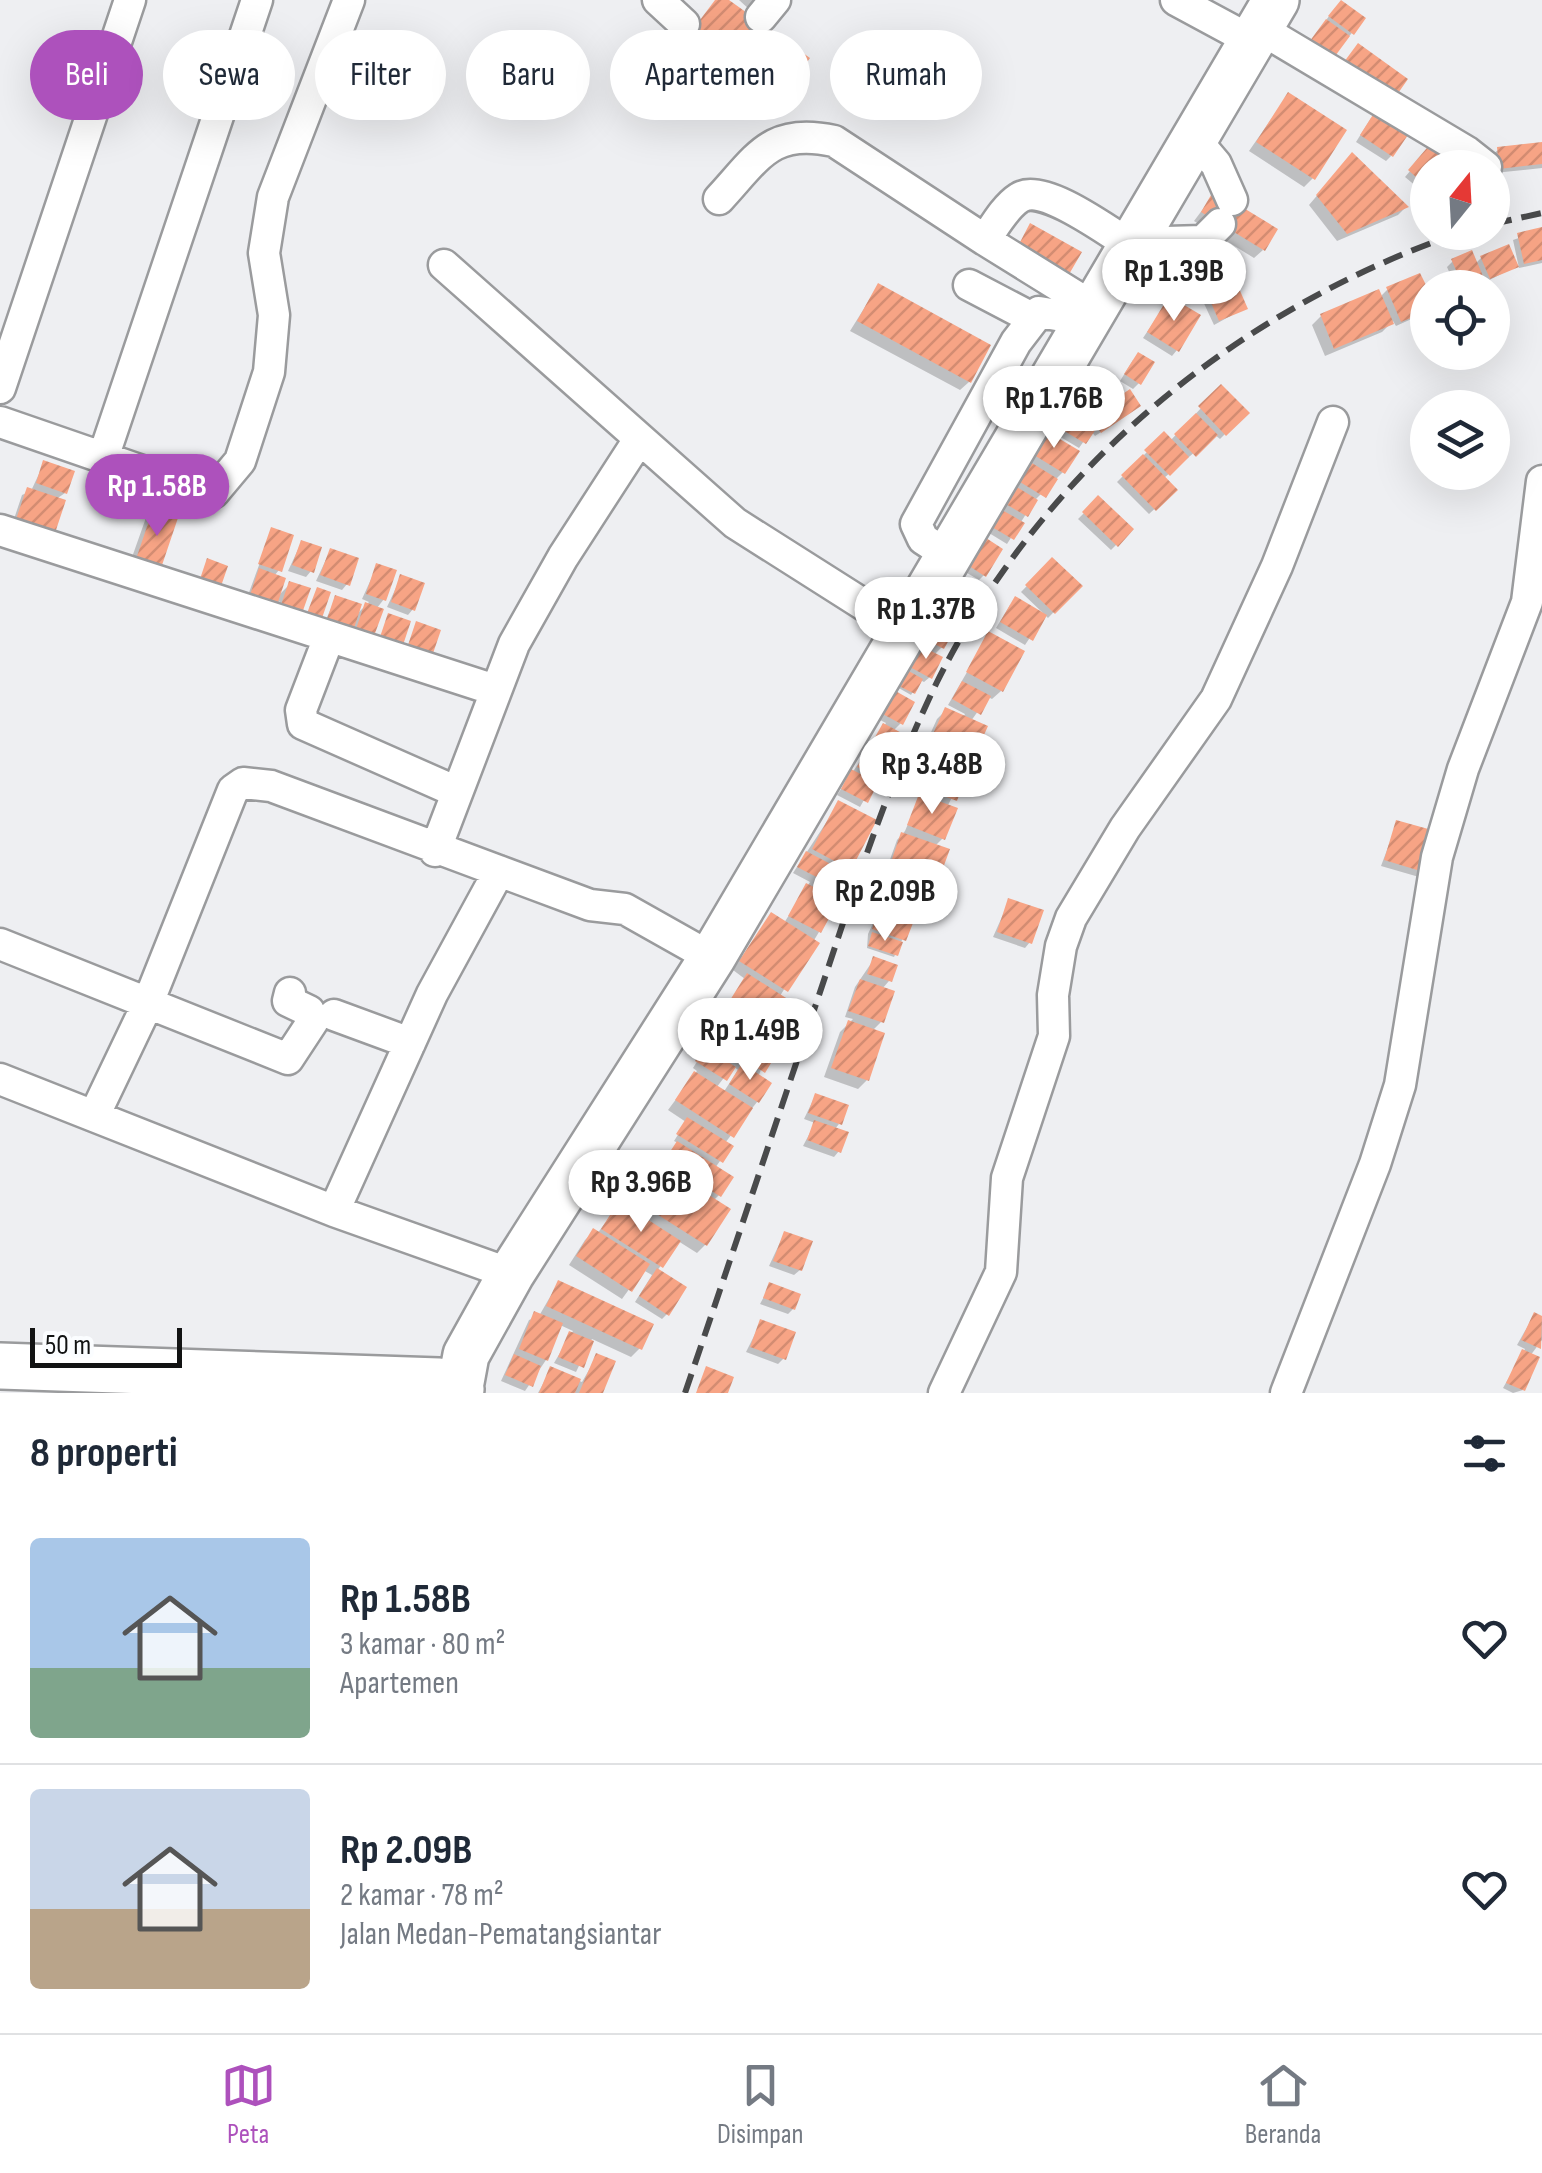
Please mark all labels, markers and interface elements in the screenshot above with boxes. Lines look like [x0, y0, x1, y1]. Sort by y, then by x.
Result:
chip: Beli [30, 30, 143, 120]
chip: Sewa [163, 30, 295, 120]
chip: Filter [315, 30, 446, 120]
chip: Baru [466, 30, 590, 120]
chip: Apartemen [610, 30, 810, 120]
chip: Rumah [830, 30, 982, 120]
north arrow [1410, 150, 1510, 250]
map controls [1410, 150, 1510, 490]
pin: Rp 1.39B [1071, 239, 1277, 324]
text: Rp 1.39B [1124, 252, 1224, 291]
button: locate [1410, 270, 1510, 370]
pin: Rp 1.76B [951, 366, 1157, 451]
text: Rp 1.76B [1005, 379, 1103, 418]
button: layers [1410, 390, 1510, 490]
pin: Rp 1.58B [54, 454, 260, 539]
text: Rp 1.58B [107, 467, 207, 506]
pin: Rp 1.37B [823, 577, 1029, 662]
text: Rp 1.37B [877, 590, 975, 629]
pin: Rp 3.48B [829, 732, 1035, 817]
text: Rp 3.48B [881, 745, 983, 784]
pin: Rp 2.09B [782, 859, 988, 944]
text: Rp 2.09B [835, 872, 935, 911]
pin: Rp 1.49B [647, 998, 853, 1083]
text: Rp 1.49B [700, 1011, 800, 1050]
pin: Rp 3.96B [538, 1150, 744, 1235]
text: Rp 3.96B [590, 1163, 692, 1202]
scale bar [30, 1323, 182, 1368]
text: 50 m [45, 1329, 91, 1362]
icon: filters [1457, 1426, 1512, 1481]
text: 8 properti [30, 1428, 178, 1479]
text: Rp 1.58B [340, 1574, 471, 1625]
icon: home [110, 1578, 230, 1698]
icon: heart [1457, 1611, 1512, 1666]
text: 3 kamar · 80 m² [340, 1625, 506, 1664]
text: Apartemen [340, 1664, 459, 1703]
text: Rp 2.09B [340, 1825, 472, 1876]
icon: home [110, 1829, 230, 1949]
icon: heart [1457, 1862, 1512, 1917]
text: 2 kamar · 78 m² [340, 1876, 504, 1915]
text: Jalan Medan-Pematangsiantar [340, 1915, 661, 1954]
tab: Peta [221, 2058, 276, 2151]
tab: Disimpan [717, 2058, 804, 2151]
tab: Beranda [1245, 2058, 1321, 2151]

